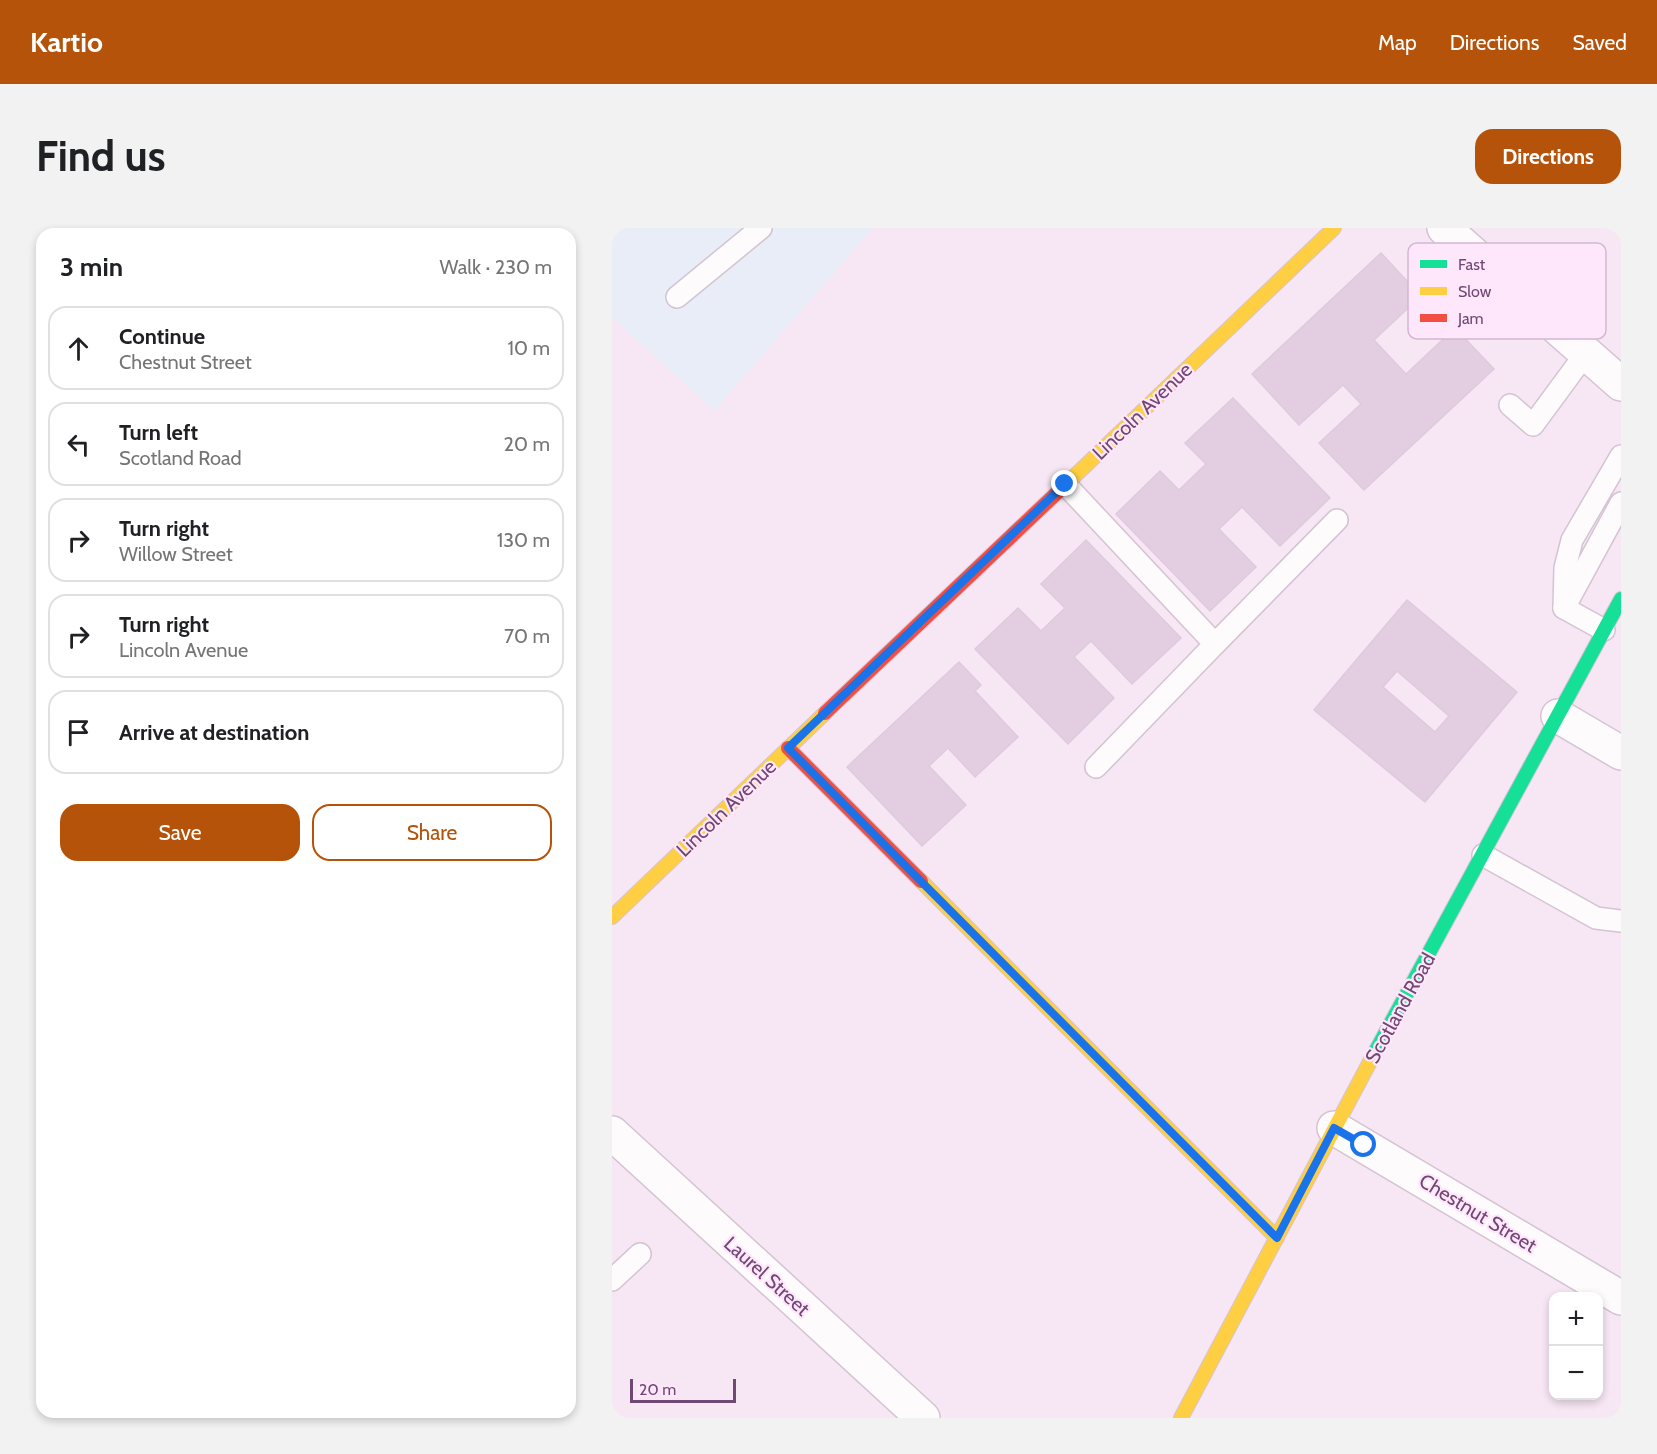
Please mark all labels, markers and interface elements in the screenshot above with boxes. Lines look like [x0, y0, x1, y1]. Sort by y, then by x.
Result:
text: Kartio [30, 25, 103, 59]
text: Map [1378, 30, 1417, 55]
text: Directions [1450, 30, 1539, 55]
text: Saved [1572, 30, 1627, 55]
button: Directions [1475, 129, 1621, 184]
text: Find us [36, 130, 165, 182]
legend [1408, 243, 1606, 339]
text: 3 min [60, 251, 123, 283]
text: Walk · 230 m [440, 255, 552, 279]
text: Fast [1458, 255, 1486, 274]
text: Slow [1458, 282, 1492, 301]
text: Jam [1457, 309, 1484, 328]
text: Continue [119, 323, 205, 350]
icon: ahead [62, 332, 95, 365]
text: 10 m [507, 336, 550, 360]
text: Chestnut Street [119, 350, 252, 374]
street label: Lincoln Avenue [1087, 357, 1197, 465]
text: Turn left [119, 419, 198, 446]
icon: left [62, 428, 95, 461]
text: 20 m [504, 432, 550, 456]
text: Scotland Road [119, 446, 242, 470]
route end [1051, 470, 1077, 496]
text: Turn right [119, 515, 209, 542]
icon: right [62, 524, 95, 557]
text: 130 m [497, 528, 550, 552]
text: Willow Street [119, 542, 233, 566]
text: Turn right [119, 611, 209, 638]
icon: right [62, 620, 95, 653]
text: 70 m [504, 624, 550, 648]
text: Lincoln Avenue [119, 638, 248, 662]
icon: arrive [62, 716, 95, 749]
text: Arrive at destination [119, 719, 309, 746]
street label: Lincoln Avenue [671, 754, 781, 862]
button: Save [60, 804, 300, 861]
button: Share [312, 804, 552, 861]
street label: Scotland Road [1360, 949, 1440, 1067]
route start [1350, 1131, 1376, 1157]
street label: Chestnut Street [1415, 1169, 1541, 1258]
street label: Laurel Street [719, 1231, 815, 1321]
map controls [1549, 1292, 1603, 1400]
button: + [1549, 1292, 1603, 1346]
button: − [1549, 1346, 1603, 1400]
scale bar [630, 1376, 736, 1404]
text: 20 m [639, 1380, 676, 1399]

